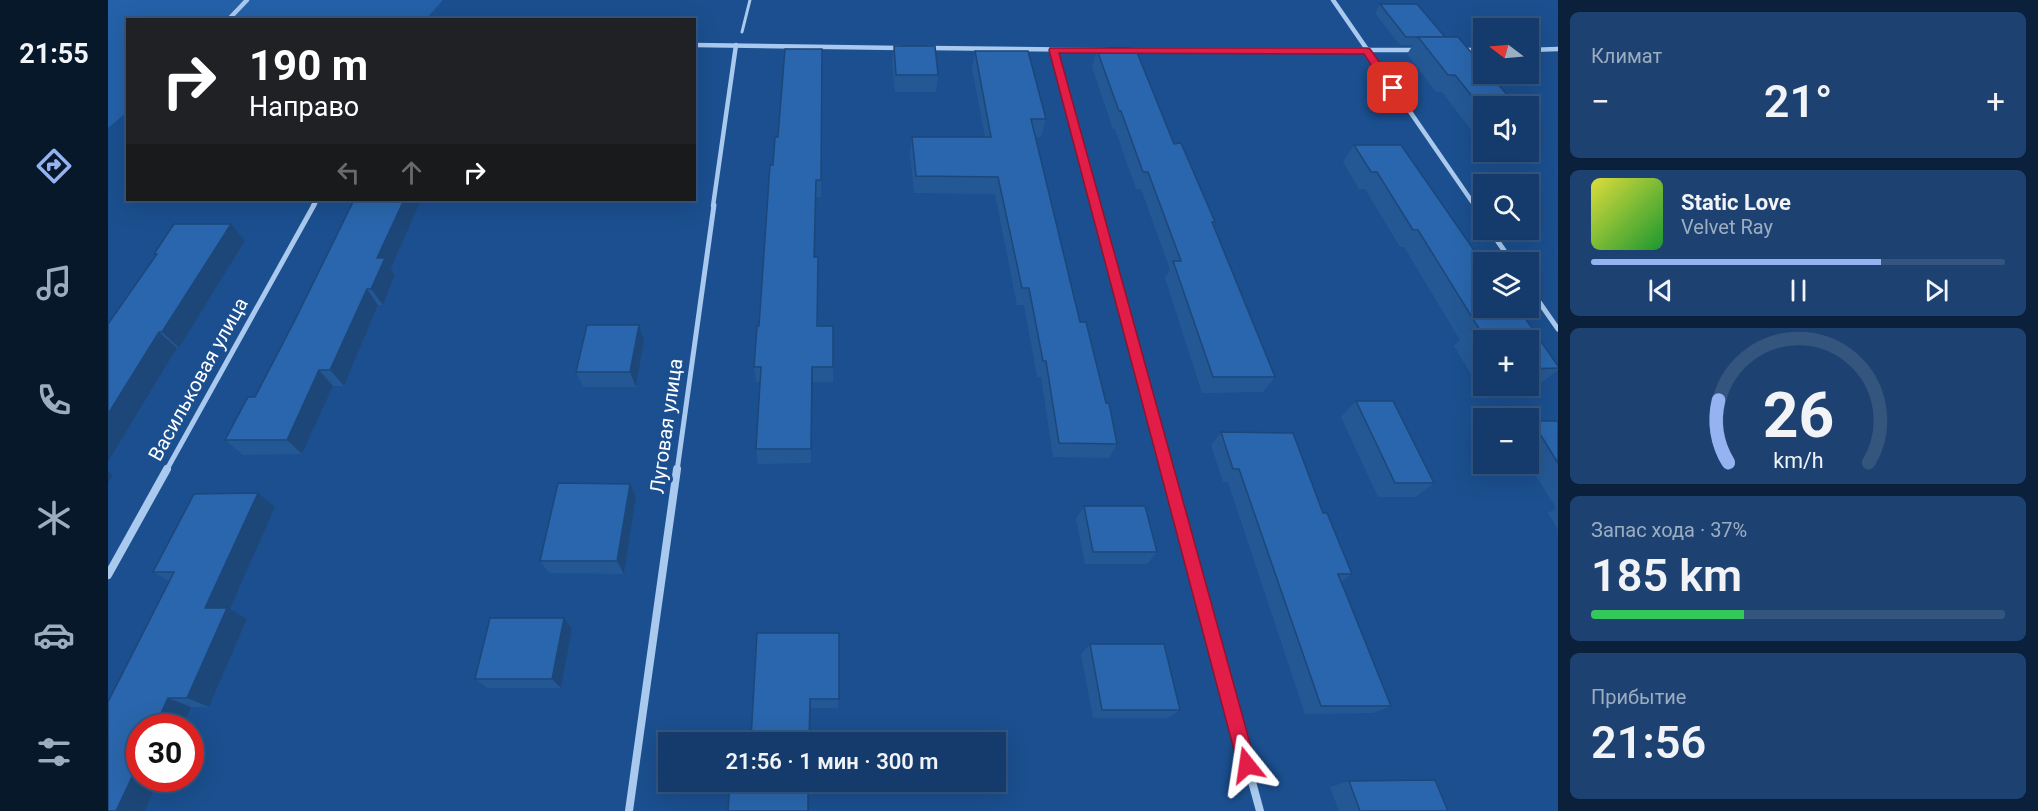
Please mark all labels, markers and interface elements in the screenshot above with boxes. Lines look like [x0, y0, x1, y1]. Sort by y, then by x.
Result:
north arrow [1473, 18, 1539, 84]
map controls [1473, 18, 1539, 474]
text: 21:55 [19, 38, 89, 70]
text: 190 m [249, 41, 368, 90]
icon: right [150, 42, 228, 120]
text: Климат [1591, 44, 1662, 68]
pin [1367, 62, 1418, 113]
icon: arrive [1376, 71, 1409, 104]
text: 21° [1764, 75, 1832, 128]
text: − [1591, 82, 1610, 121]
text: + [1986, 82, 2005, 121]
text: Направо [249, 91, 359, 123]
button: sound [1473, 96, 1539, 162]
icon: directions [33, 145, 75, 187]
icon: left [332, 156, 365, 189]
icon: ahead [395, 156, 428, 189]
icon: right [458, 156, 491, 189]
button: search [1473, 174, 1539, 240]
text: Static Love [1681, 190, 1791, 215]
text: Velvet Ray [1681, 215, 1773, 239]
button: layers [1473, 252, 1539, 318]
icon: music [33, 262, 75, 304]
icon: previous [1644, 274, 1677, 307]
icon: pause [1782, 274, 1815, 307]
icon: next [1920, 274, 1953, 307]
street label: Васильковая улица [143, 293, 253, 465]
button: + [1473, 330, 1539, 396]
street label: Луговая улица [645, 357, 687, 495]
icon: phone [33, 379, 75, 421]
text: 26 [1762, 379, 1834, 452]
button: − [1473, 408, 1539, 474]
text: km/h [1773, 448, 1823, 473]
icon: climate [33, 497, 75, 539]
text: Запас хода · 37% [1591, 518, 1747, 542]
text: 185 km [1591, 549, 1742, 602]
icon: car [33, 614, 75, 656]
text: Прибытие [1591, 685, 1686, 709]
speed limit sign: 30 [126, 714, 204, 792]
text: 21:56 [1591, 716, 1706, 769]
icon: filters [33, 731, 75, 773]
position arrow [1215, 733, 1279, 797]
text: 21:56 · 1 мин · 300 m [726, 749, 938, 774]

